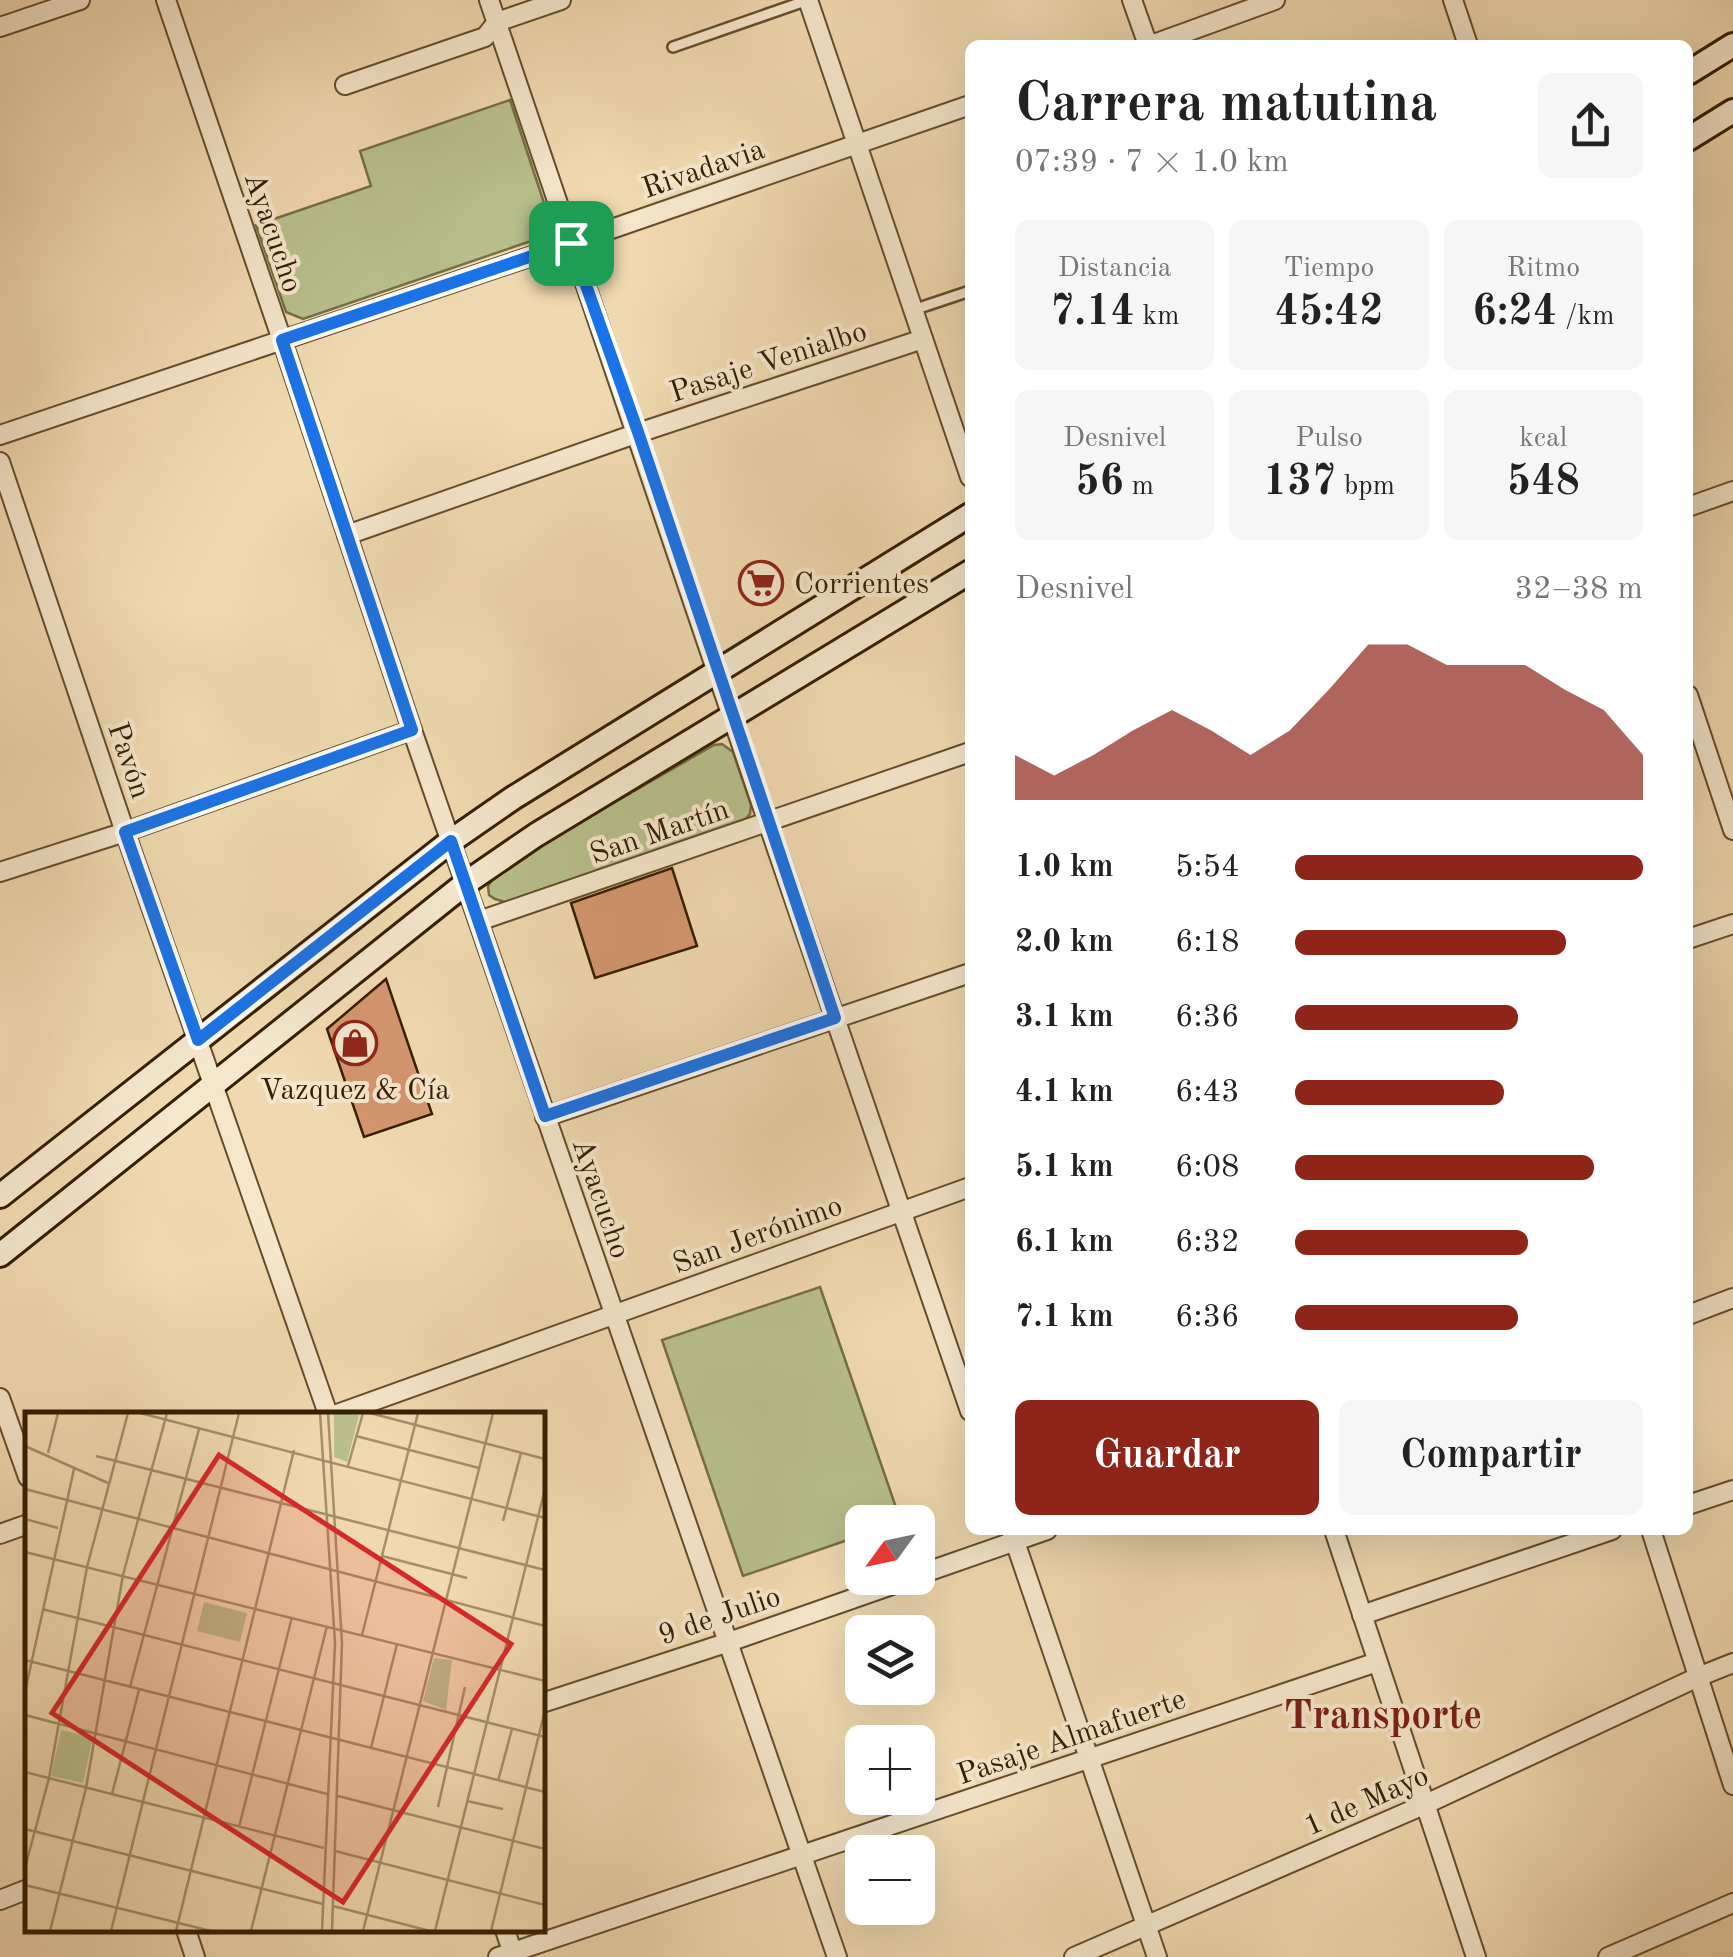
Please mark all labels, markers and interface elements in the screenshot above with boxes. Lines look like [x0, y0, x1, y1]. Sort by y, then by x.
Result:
button: share [1538, 73, 1643, 178]
text: Carrera matutina [1015, 78, 1437, 133]
street label: Rivadavia [638, 135, 769, 205]
text: 07:39 · 7 × 1.0 km [1015, 147, 1289, 179]
street label: Ayacucho [238, 169, 307, 297]
pin [529, 201, 614, 286]
icon: arrive [544, 216, 599, 271]
text: Distancia [1058, 255, 1172, 283]
text: Tiempo [1283, 255, 1375, 283]
text: Ritmo [1507, 255, 1580, 283]
text: 7.14 [1050, 292, 1135, 334]
text: 45:42 [1274, 292, 1384, 334]
text: 6:24 [1472, 292, 1557, 334]
text: km [1135, 303, 1179, 331]
text: /km [1557, 303, 1614, 331]
street label: Pasaje Venialbo [666, 317, 871, 409]
text: Desnivel [1063, 425, 1166, 453]
text: Pulso [1295, 425, 1363, 453]
text: kcal [1519, 425, 1567, 453]
text: 56 [1075, 462, 1124, 504]
text: 137 [1263, 462, 1336, 504]
text: 548 [1507, 462, 1580, 504]
text: m [1124, 473, 1154, 501]
text: bpm [1336, 473, 1395, 501]
supermarket icon: Corrientes [738, 560, 784, 606]
place label: Corrientes [794, 570, 929, 600]
text: Desnivel [1015, 574, 1133, 606]
text: 32–38 m [1515, 574, 1643, 606]
street label: Pavón [101, 719, 155, 803]
street label: San Martín [586, 795, 733, 871]
text: 1.0 km [1015, 852, 1114, 884]
text: 5:54 [1175, 852, 1240, 884]
text: 2.0 km [1015, 927, 1114, 959]
text: 6:18 [1175, 927, 1240, 959]
text: 3.1 km [1015, 1002, 1114, 1034]
text: 6:36 [1175, 1002, 1240, 1034]
shop icon: Vazquez & Cía [332, 1020, 378, 1066]
place label: Vazquez & Cía [260, 1076, 450, 1106]
text: 4.1 km [1015, 1077, 1114, 1109]
text: 6:43 [1175, 1077, 1240, 1109]
street label: Ayacucho [566, 1135, 635, 1263]
text: 5.1 km [1015, 1152, 1114, 1184]
text: 6:08 [1175, 1152, 1240, 1184]
street label: San Jerónimo [669, 1191, 847, 1280]
text: 6.1 km [1015, 1227, 1114, 1259]
text: 6:32 [1175, 1227, 1240, 1259]
text: 7.1 km [1015, 1302, 1114, 1334]
text: 6:36 [1175, 1302, 1240, 1334]
button: Guardar [1015, 1400, 1319, 1515]
button: Compartir [1339, 1400, 1643, 1515]
inset map [25, 1412, 545, 1932]
north arrow [845, 1505, 935, 1595]
map controls [845, 1505, 935, 1925]
street label: 9 de Julio [655, 1582, 785, 1652]
button: layers [845, 1615, 935, 1705]
street label: Pasaje Almafuerte [954, 1685, 1190, 1791]
district label: Transporte [1284, 1698, 1482, 1738]
button: + [845, 1725, 935, 1815]
street label: 1 de Mayo [1300, 1761, 1433, 1842]
button: − [845, 1835, 935, 1925]

